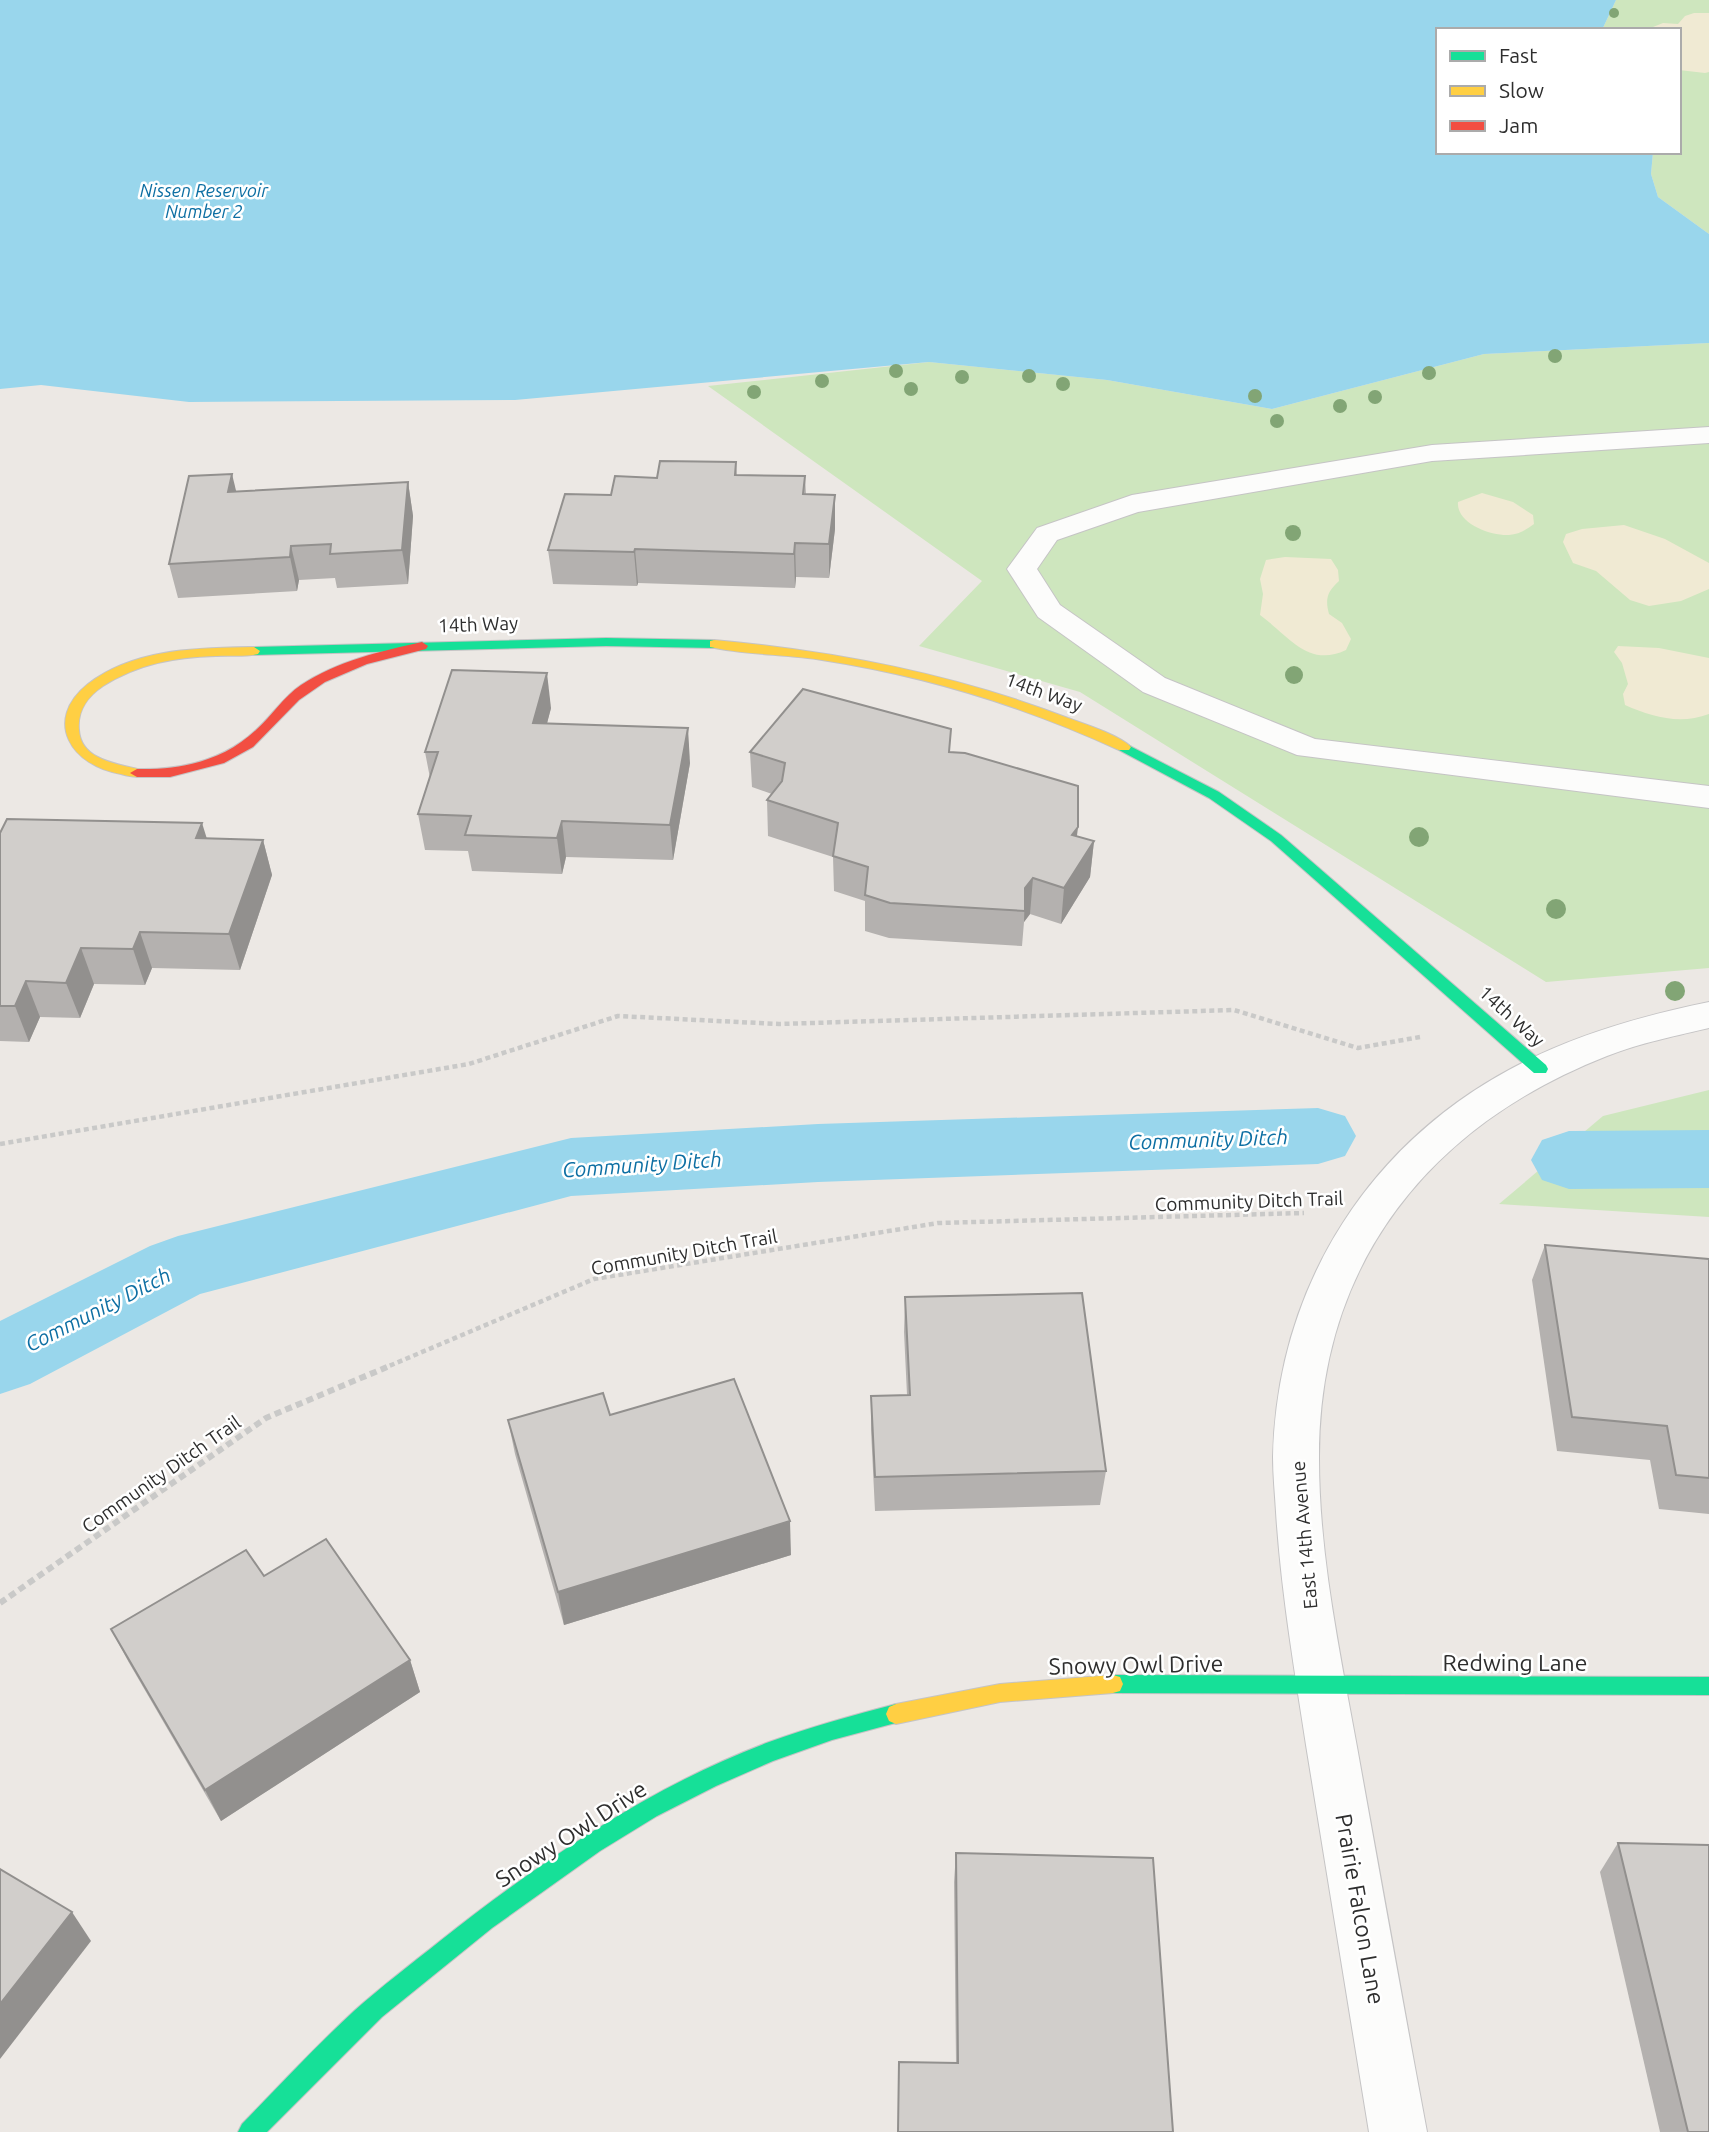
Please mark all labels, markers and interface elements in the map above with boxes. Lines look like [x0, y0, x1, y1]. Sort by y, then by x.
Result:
legend [1436, 28, 1681, 154]
text: Fast [1499, 43, 1537, 67]
text: Slow [1499, 78, 1544, 102]
text: Jam [1499, 113, 1538, 137]
water label: Nissen Reservoir Number 2 [140, 180, 269, 221]
street label: 14th Way [438, 612, 518, 636]
street label: 14th Way [1003, 668, 1085, 716]
street label: 14th Way [1475, 981, 1549, 1051]
water label: Community Ditch [1128, 1124, 1288, 1154]
water label: Community Ditch [561, 1146, 722, 1182]
street label: Community Ditch Trail [1154, 1187, 1344, 1215]
street label: Community Ditch Trail [589, 1225, 779, 1279]
water label: Community Ditch [21, 1262, 174, 1356]
street label: Community Ditch Trail [77, 1411, 245, 1537]
street label: East 14th Avenue [1287, 1460, 1321, 1610]
street label: Snowy Owl Drive [1048, 1650, 1223, 1679]
street label: Redwing Lane [1443, 1650, 1587, 1675]
street label: Snowy Owl Drive [491, 1776, 651, 1892]
street label: Prairie Falcon Lane [1331, 1812, 1390, 2006]

